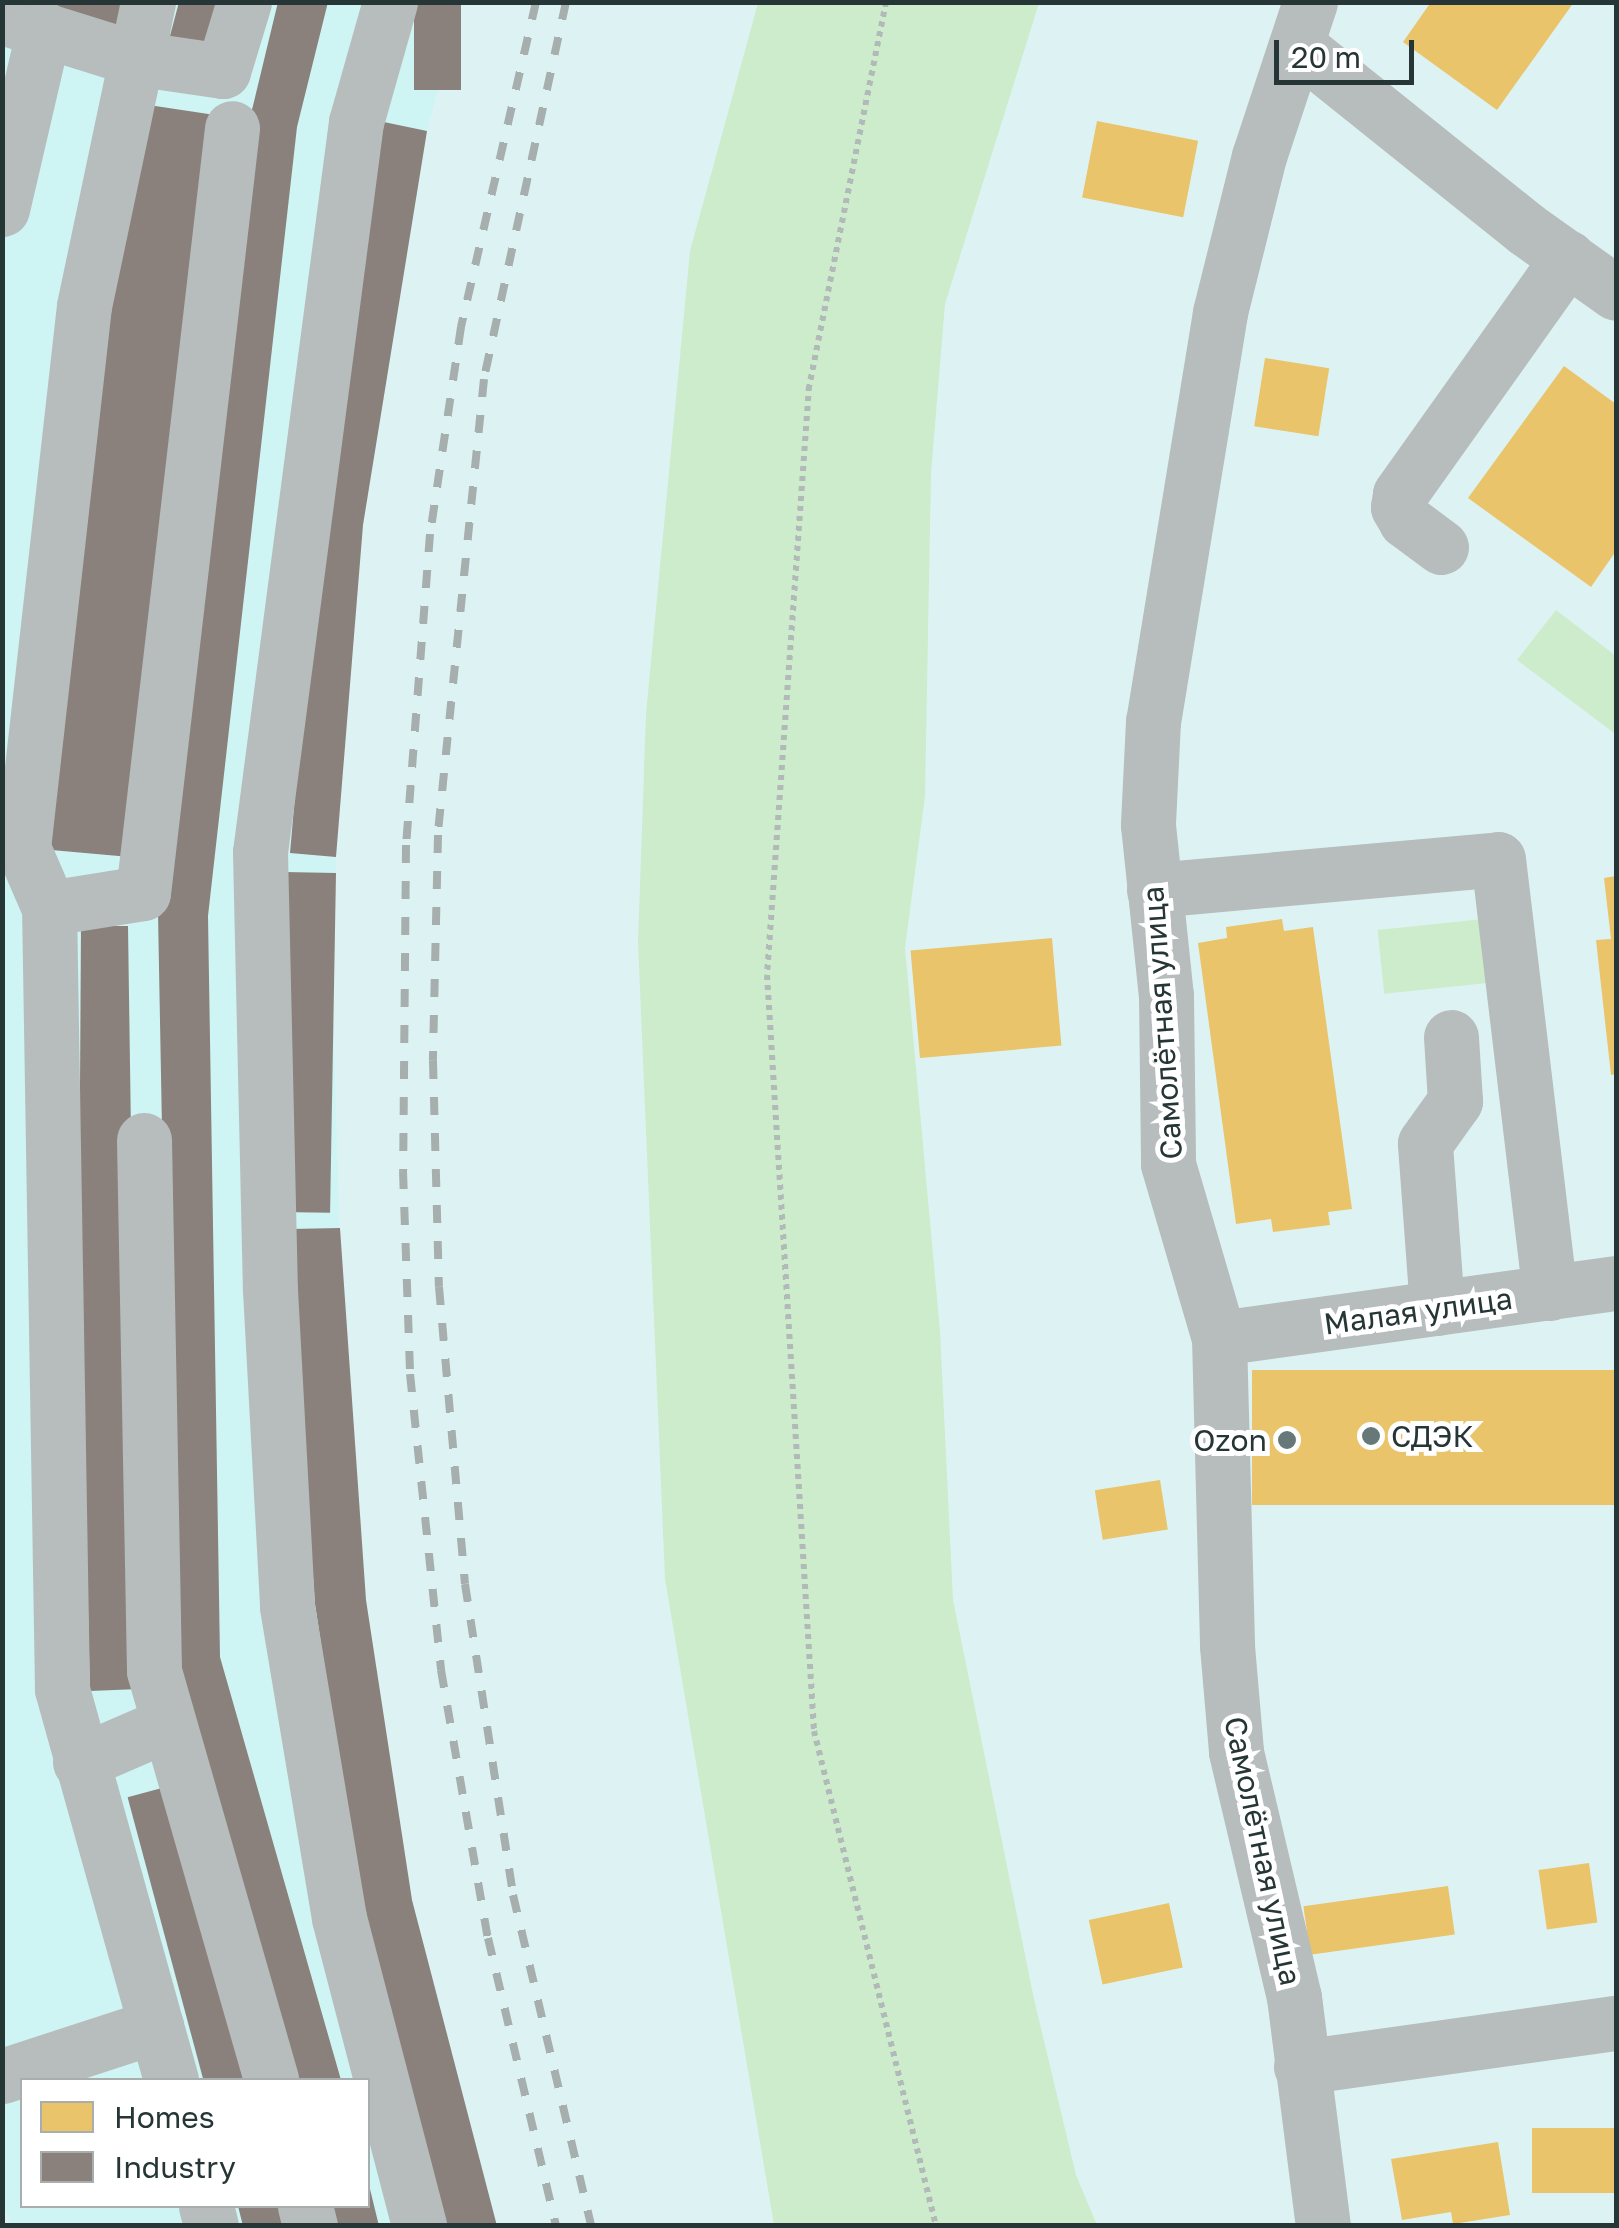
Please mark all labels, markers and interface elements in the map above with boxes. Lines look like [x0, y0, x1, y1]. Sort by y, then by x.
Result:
scale bar [1279, 20, 1419, 82]
text: 20 m [1291, 39, 1361, 75]
street label: Самолётная улица [1134, 885, 1190, 1161]
street label: Малая улица [1322, 1280, 1514, 1342]
place label: СДЭК [1391, 1418, 1473, 1454]
place label: Ozon [1193, 1422, 1267, 1458]
marker: СДЭК [1360, 1425, 1382, 1447]
marker: Ozon [1276, 1429, 1298, 1451]
street label: Самолётная улица [1217, 1713, 1309, 1989]
legend [20, 2078, 370, 2208]
text: Homes [114, 2099, 215, 2135]
text: Industry [114, 2149, 236, 2185]

